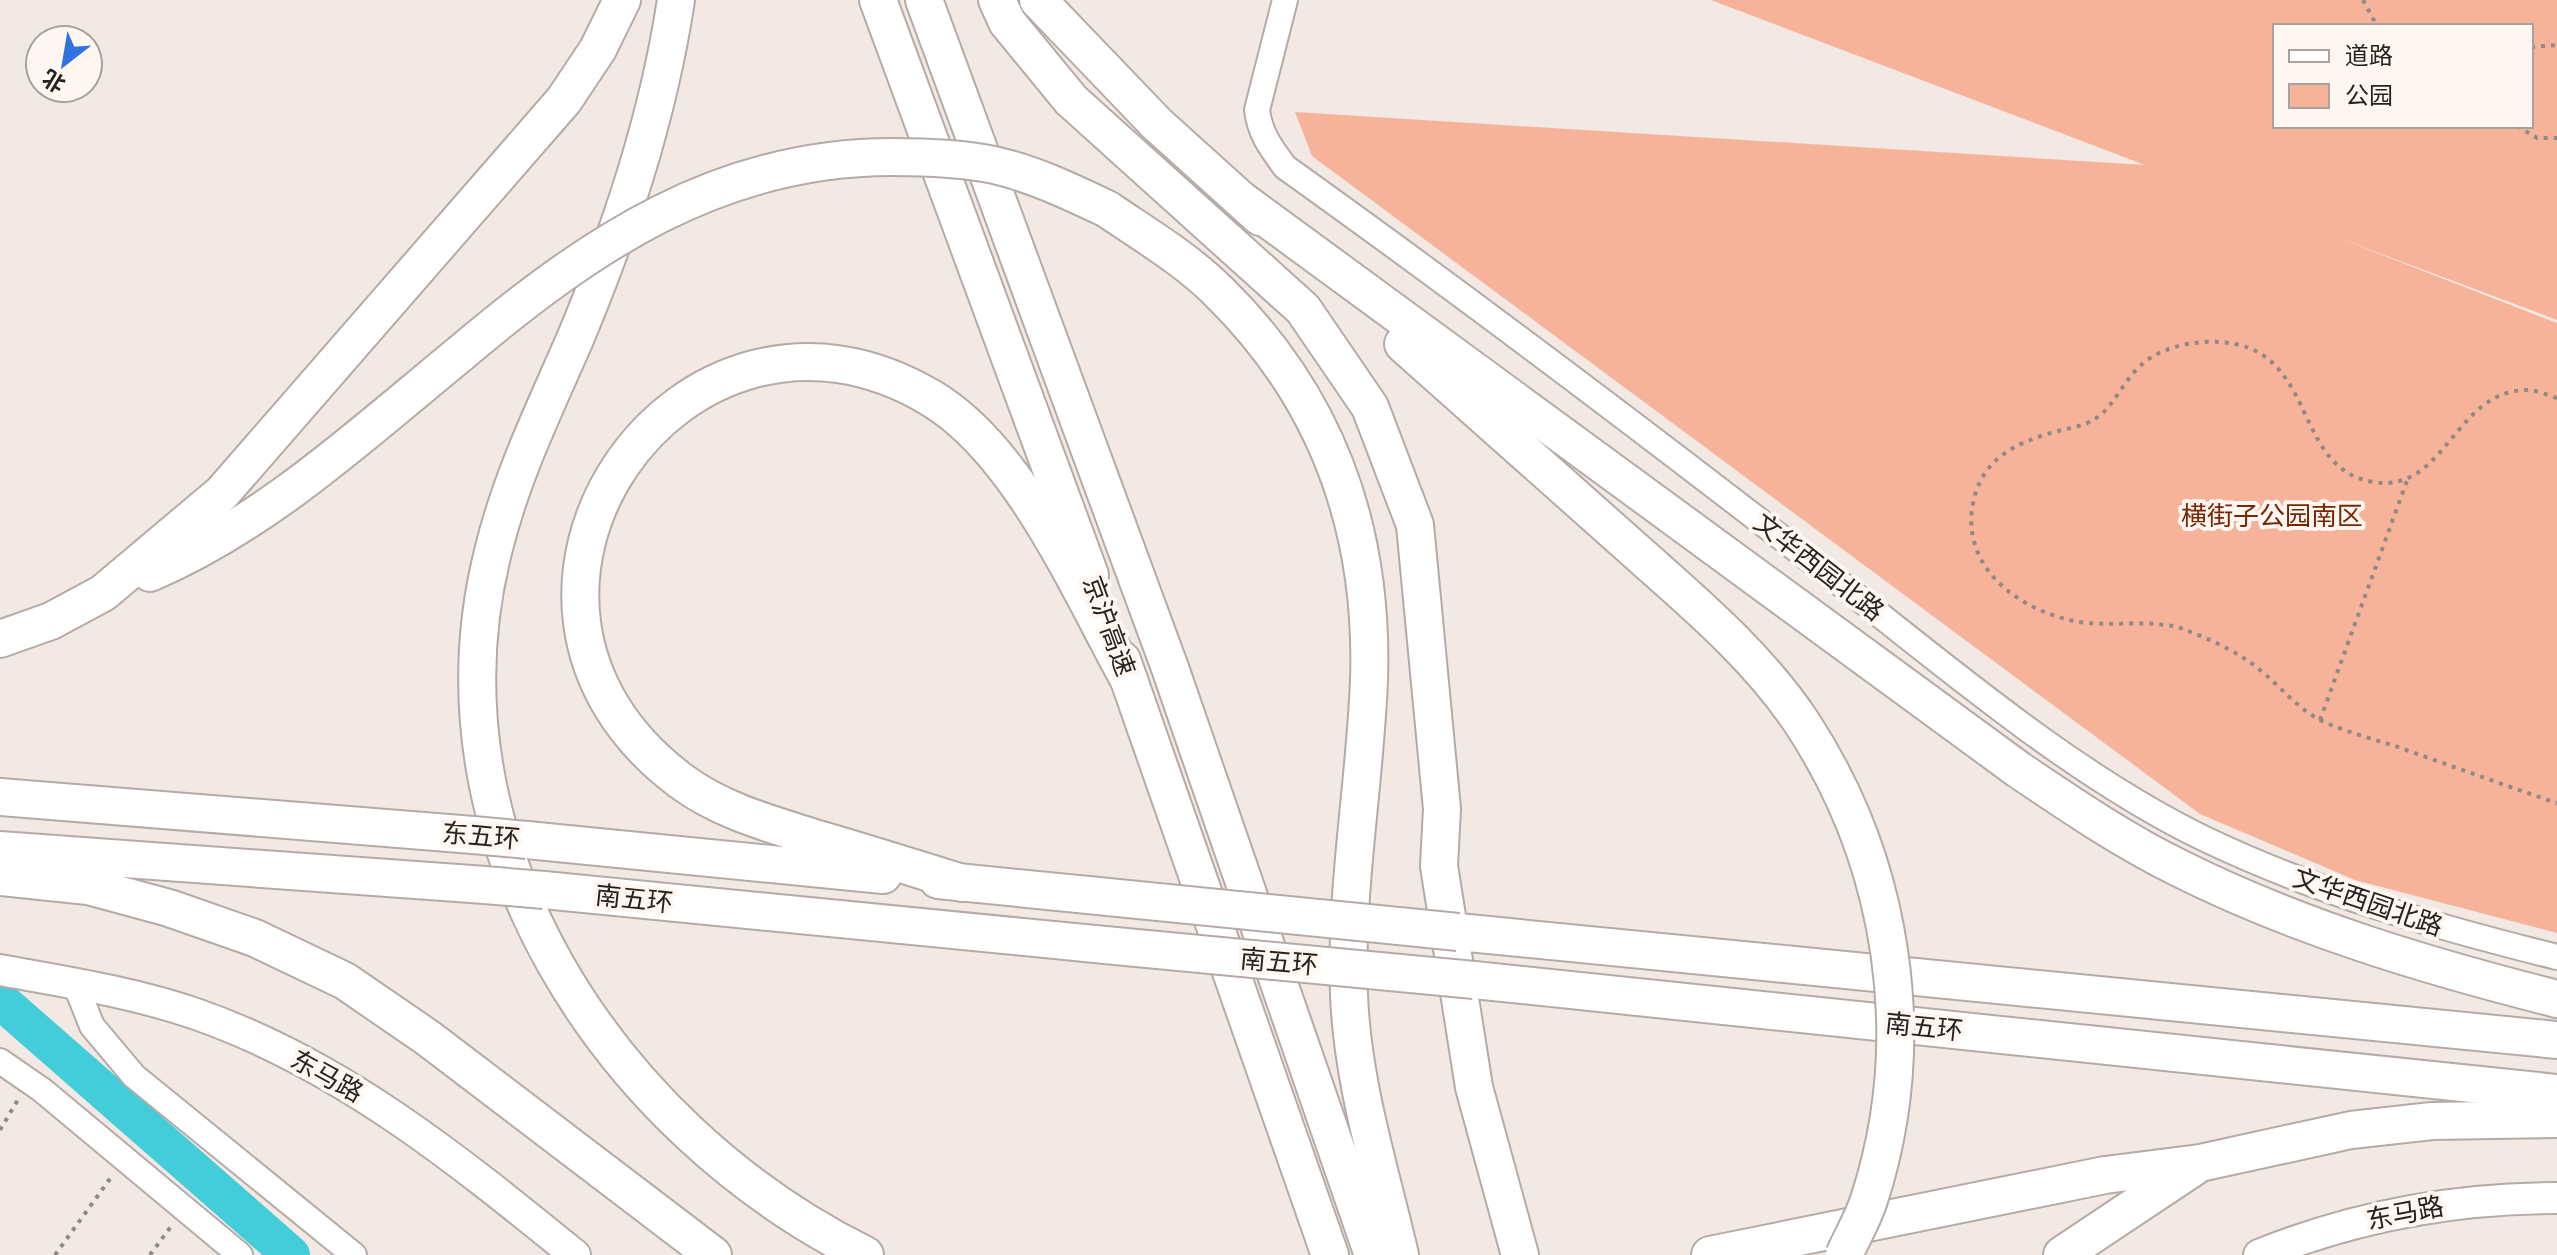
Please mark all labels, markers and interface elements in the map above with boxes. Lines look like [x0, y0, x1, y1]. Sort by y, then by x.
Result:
north arrow [24, 24, 104, 104]
legend [2273, 24, 2533, 128]
text: 道路 [2345, 42, 2393, 69]
text: 北 [38, 64, 70, 97]
text: 公园 [2345, 82, 2393, 109]
park label: 横街子公园南区 [2181, 501, 2363, 531]
street label: 文华西园北路 [1748, 507, 1890, 627]
street label: 京沪高速 [1077, 572, 1141, 680]
street label: 东五环 [441, 818, 521, 854]
street label: 文华西园北路 [2289, 862, 2447, 942]
street label: 南五环 [594, 880, 674, 918]
street label: 南五环 [1239, 944, 1319, 980]
street label: 南五环 [1884, 1008, 1964, 1046]
street label: 东马路 [286, 1044, 368, 1108]
street label: 东马路 [2364, 1191, 2446, 1235]

